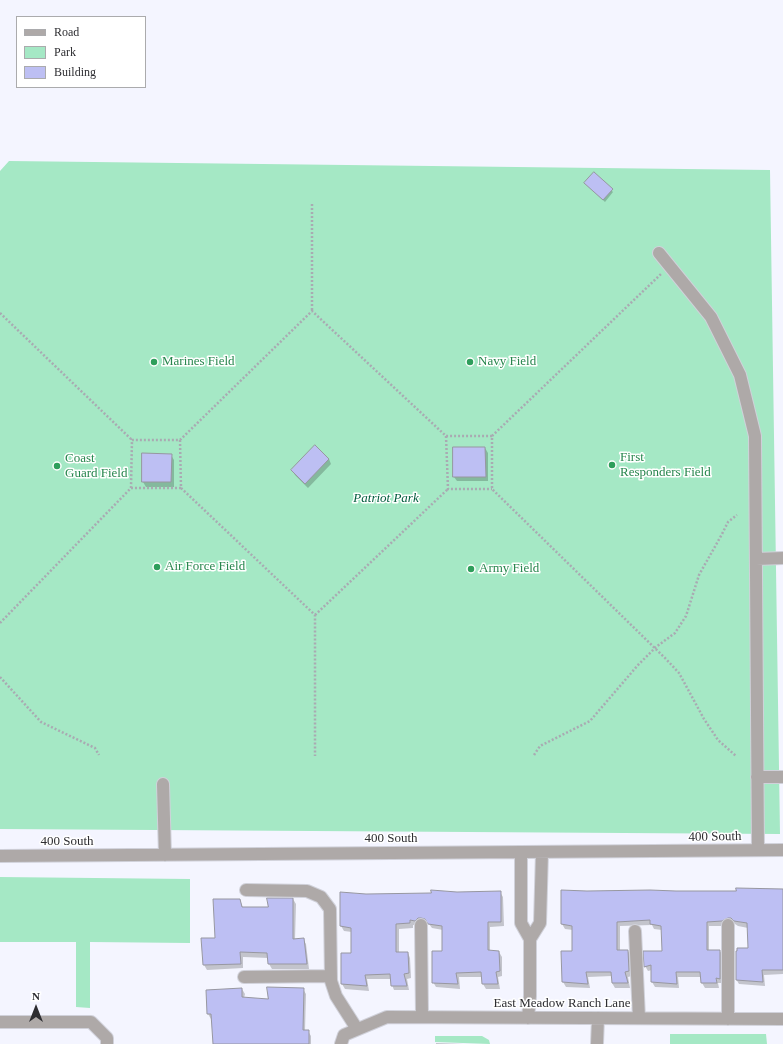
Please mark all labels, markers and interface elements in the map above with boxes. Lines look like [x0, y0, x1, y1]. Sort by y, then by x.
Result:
legend [16, 16, 146, 88]
text: Road [54, 25, 79, 39]
text: Park [54, 45, 76, 59]
text: Building [54, 65, 96, 79]
place label: Marines Field [162, 354, 235, 370]
place label: Navy Field [478, 354, 536, 370]
marker: Marines Field [149, 357, 159, 367]
marker: Navy Field [465, 357, 475, 367]
place label: First Responders Field [620, 450, 711, 481]
place label: Coast Guard Field [65, 451, 127, 482]
marker: First Responders Field [607, 460, 617, 470]
marker: Coast Guard Field [52, 461, 62, 471]
park label: Patriot Park [353, 491, 419, 507]
place label: Air Force Field [165, 559, 245, 575]
place label: Army Field [479, 561, 539, 577]
marker: Air Force Field [152, 562, 162, 572]
marker: Army Field [466, 564, 476, 574]
street label: 400 South [688, 829, 742, 845]
street label: 400 South [364, 831, 418, 847]
street label: 400 South [40, 834, 94, 850]
north arrow [16, 988, 56, 1028]
text: N [32, 990, 40, 1002]
street label: East Meadow Ranch Lane [494, 996, 630, 1012]

